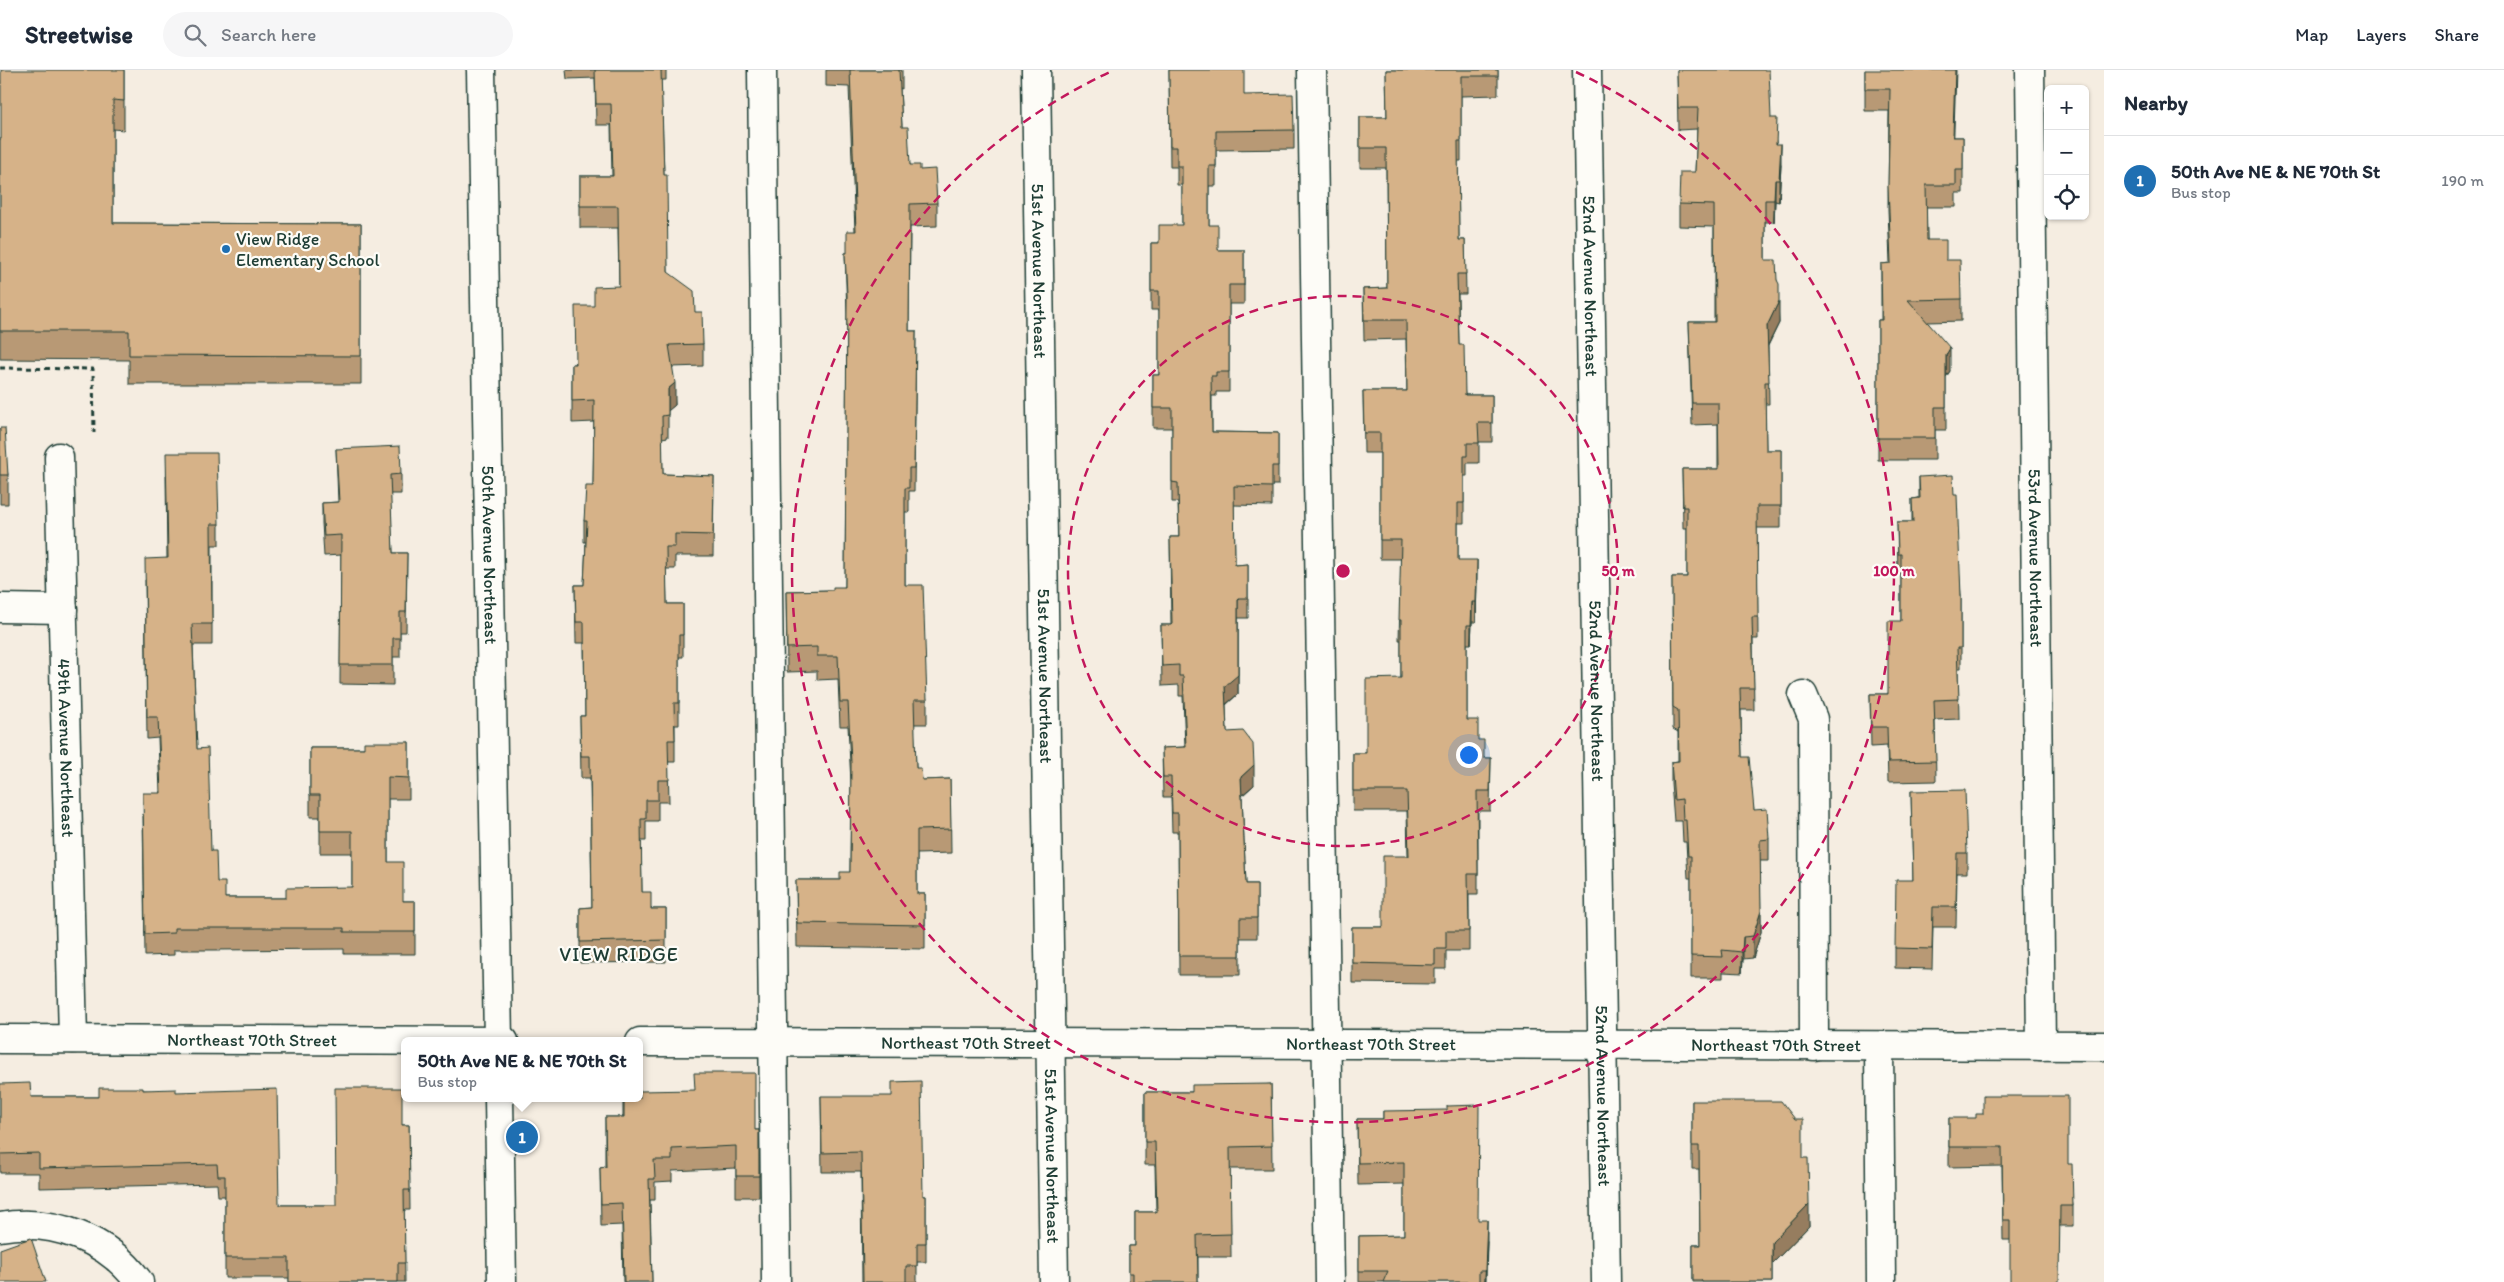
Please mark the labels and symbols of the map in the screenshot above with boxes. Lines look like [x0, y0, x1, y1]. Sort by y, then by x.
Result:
street label: 51st Avenue Northeast [1027, 183, 1051, 359]
street label: 52nd Avenue Northeast [1578, 195, 1603, 377]
place label: View Ridge Elementary School [236, 228, 380, 271]
marker: View Ridge Elementary School [220, 243, 232, 255]
street label: 50th Avenue Northeast [477, 465, 502, 645]
street label: 53rd Avenue Northeast [2023, 469, 2048, 648]
centre of rings [1334, 562, 1352, 580]
text: 50 m [1601, 562, 1635, 580]
text: 100 m [1873, 562, 1915, 580]
street label: 51st Avenue Northeast [1033, 588, 1057, 764]
street label: 52nd Avenue Northeast [1584, 600, 1609, 782]
street label: 49th Avenue Northeast [53, 658, 79, 838]
your location [1456, 742, 1482, 768]
district label: VIEW RIDGE [559, 942, 679, 966]
street label: 52nd Avenue Northeast [1591, 1005, 1616, 1187]
street label: Northeast 70th Street [167, 1029, 337, 1051]
street label: Northeast 70th Street [881, 1032, 1051, 1054]
street label: Northeast 70th Street [1286, 1033, 1456, 1055]
street label: Northeast 70th Street [1691, 1034, 1861, 1056]
street label: 51st Avenue Northeast [1040, 1068, 1064, 1244]
pin: 1 [506, 1118, 538, 1156]

